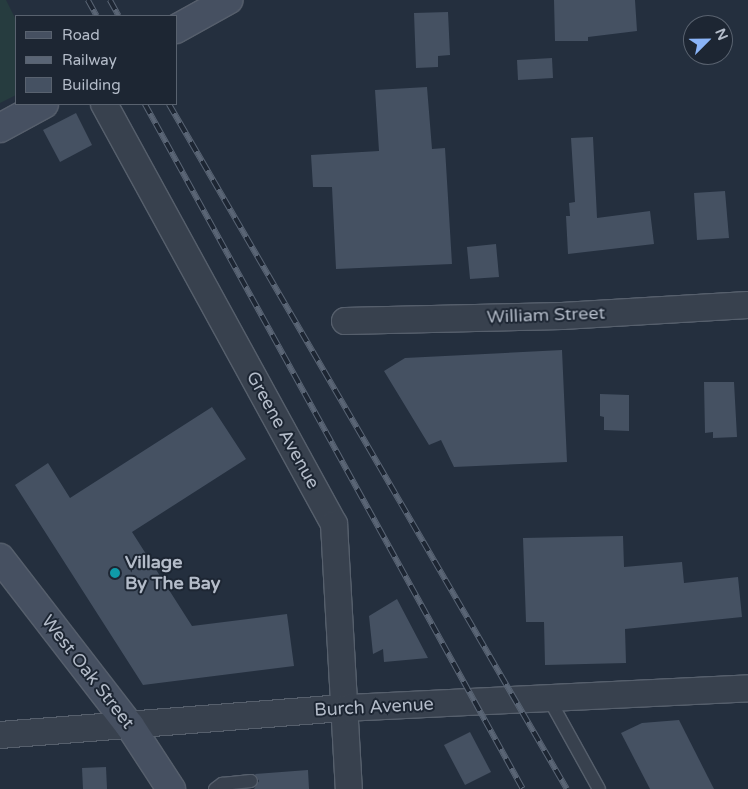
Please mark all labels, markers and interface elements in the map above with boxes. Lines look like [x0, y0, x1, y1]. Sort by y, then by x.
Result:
legend [15, 15, 178, 105]
north arrow [683, 15, 733, 65]
text: Road [62, 26, 100, 44]
text: N [711, 26, 731, 43]
text: Railway [62, 51, 117, 69]
text: Building [62, 76, 121, 94]
street label: William Street [486, 302, 606, 328]
street label: Greene Avenue [242, 368, 324, 492]
place label: Village By The Bay [125, 552, 220, 594]
marker: Village By The Bay [109, 567, 121, 579]
street label: West Oak Street [37, 611, 139, 733]
street label: Burch Avenue [314, 693, 434, 721]

